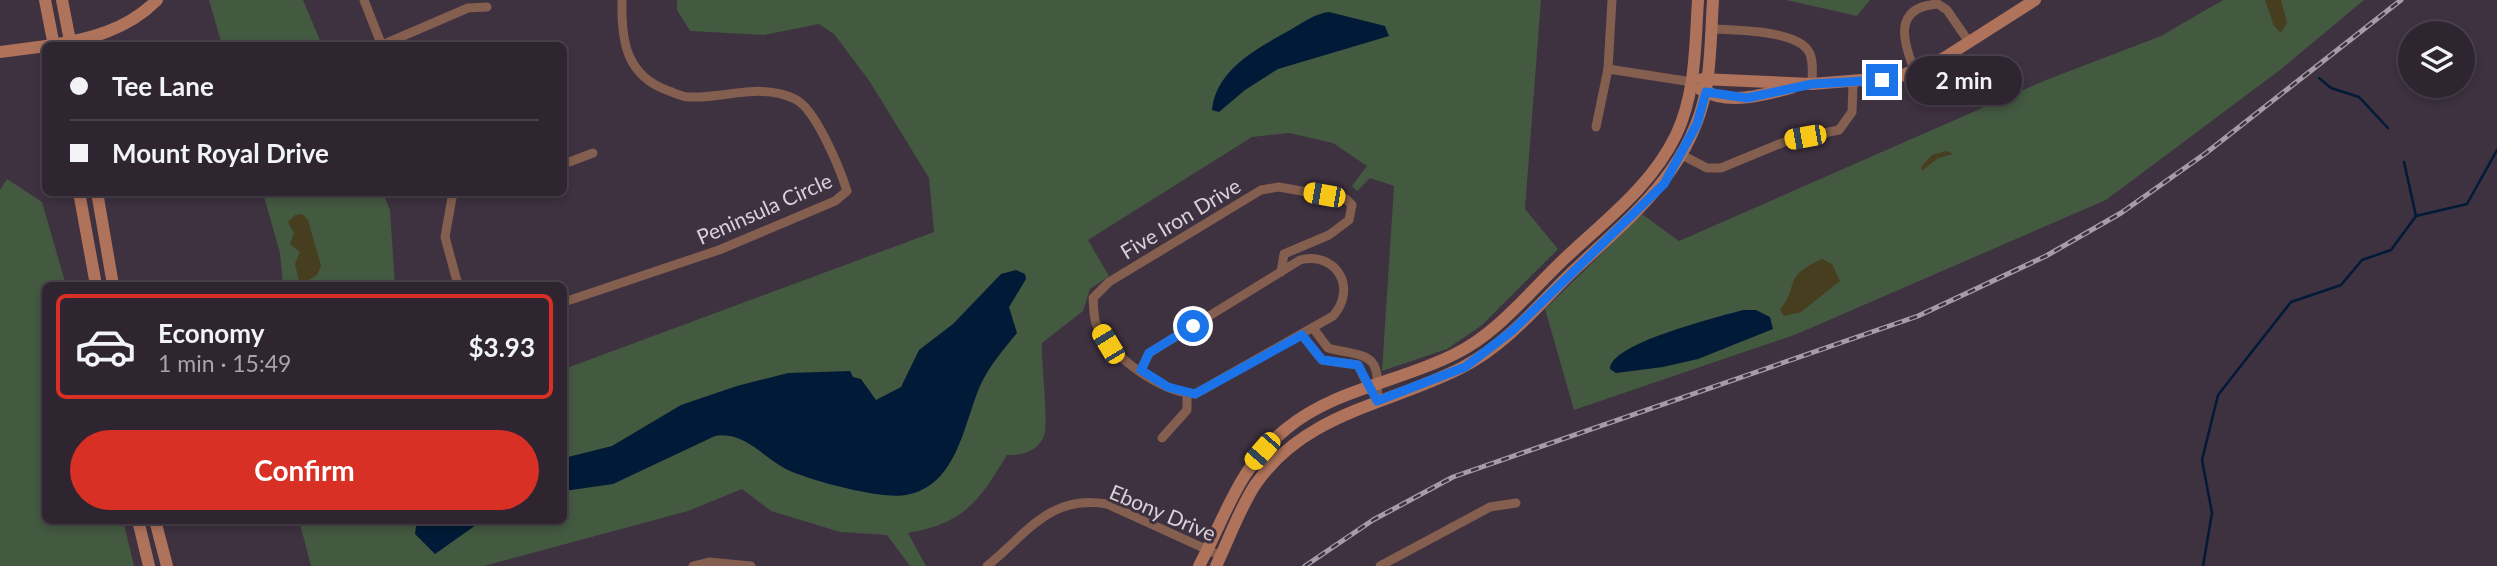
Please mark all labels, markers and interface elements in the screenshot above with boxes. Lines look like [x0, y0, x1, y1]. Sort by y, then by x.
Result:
map controls [2398, 21, 2475, 98]
button: layers [2398, 21, 2475, 98]
callout: 2 min [1906, 56, 2022, 104]
route end [1866, 64, 1898, 96]
text: 2 min [1935, 66, 1993, 94]
text: Tee Lane [112, 70, 214, 102]
car [1783, 123, 1828, 151]
text: Mount Royal Drive [112, 137, 329, 169]
street label: Peninsula Circle [692, 167, 836, 249]
street label: Five Iron Drive [1115, 172, 1245, 264]
car [1302, 181, 1347, 209]
route start [1177, 310, 1209, 342]
icon: car [74, 315, 137, 378]
text: Economy [158, 317, 264, 349]
car [1089, 321, 1128, 367]
text: $3.93 [469, 331, 535, 363]
text: 1 min · 15:49 [158, 349, 291, 377]
car [1241, 428, 1284, 474]
button: Confirm [70, 430, 539, 510]
street label: Ebony Drive [1106, 478, 1220, 546]

